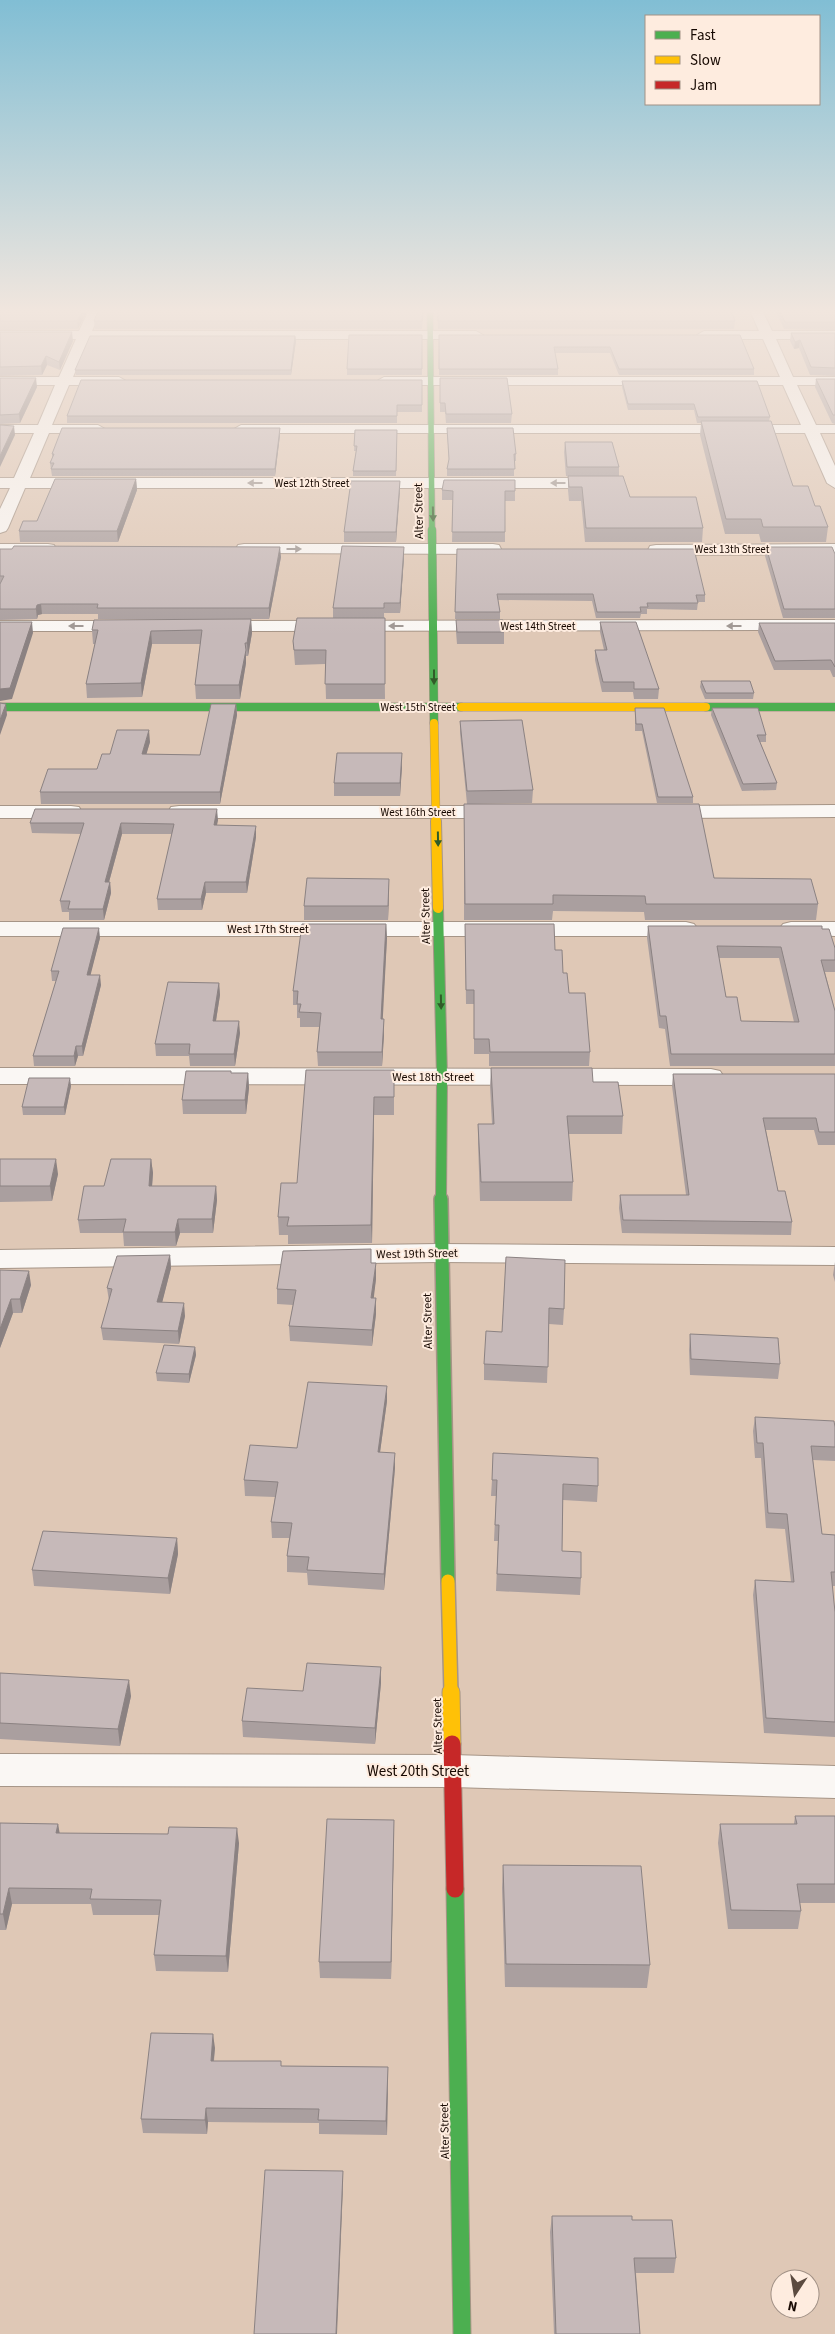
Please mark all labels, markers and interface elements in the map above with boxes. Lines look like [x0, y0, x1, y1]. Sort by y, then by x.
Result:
legend [645, 15, 820, 105]
text: Fast [690, 25, 716, 46]
text: Slow [690, 50, 721, 71]
text: Jam [690, 75, 717, 96]
street label: West 12th Street [275, 476, 350, 491]
one-way arrow [247, 479, 263, 487]
one-way arrow [550, 479, 566, 487]
street label: Alter Street [410, 483, 428, 539]
one-way arrow [429, 507, 437, 523]
street label: West 13th Street [695, 542, 770, 557]
one-way arrow [286, 545, 302, 553]
street label: West 14th Street [501, 619, 576, 634]
one-way arrow [68, 622, 84, 630]
one-way arrow [388, 622, 404, 630]
one-way arrow [726, 622, 742, 630]
one-way arrow [430, 669, 438, 685]
street label: West 15th Street [381, 700, 456, 715]
street label: West 16th Street [381, 805, 456, 820]
one-way arrow [434, 831, 442, 847]
street label: Alter Street [417, 888, 435, 944]
street label: West 17th Street [227, 921, 309, 938]
one-way arrow [437, 994, 445, 1010]
street label: West 18th Street [392, 1069, 474, 1086]
street label: West 19th Street [376, 1245, 458, 1263]
street label: Alter Street [419, 1293, 437, 1349]
street label: Alter Street [429, 1698, 447, 1754]
street label: West 20th Street [367, 1761, 469, 1782]
street label: Alter Street [436, 2103, 454, 2159]
north arrow [770, 2269, 820, 2319]
text: N [786, 2295, 799, 2316]

